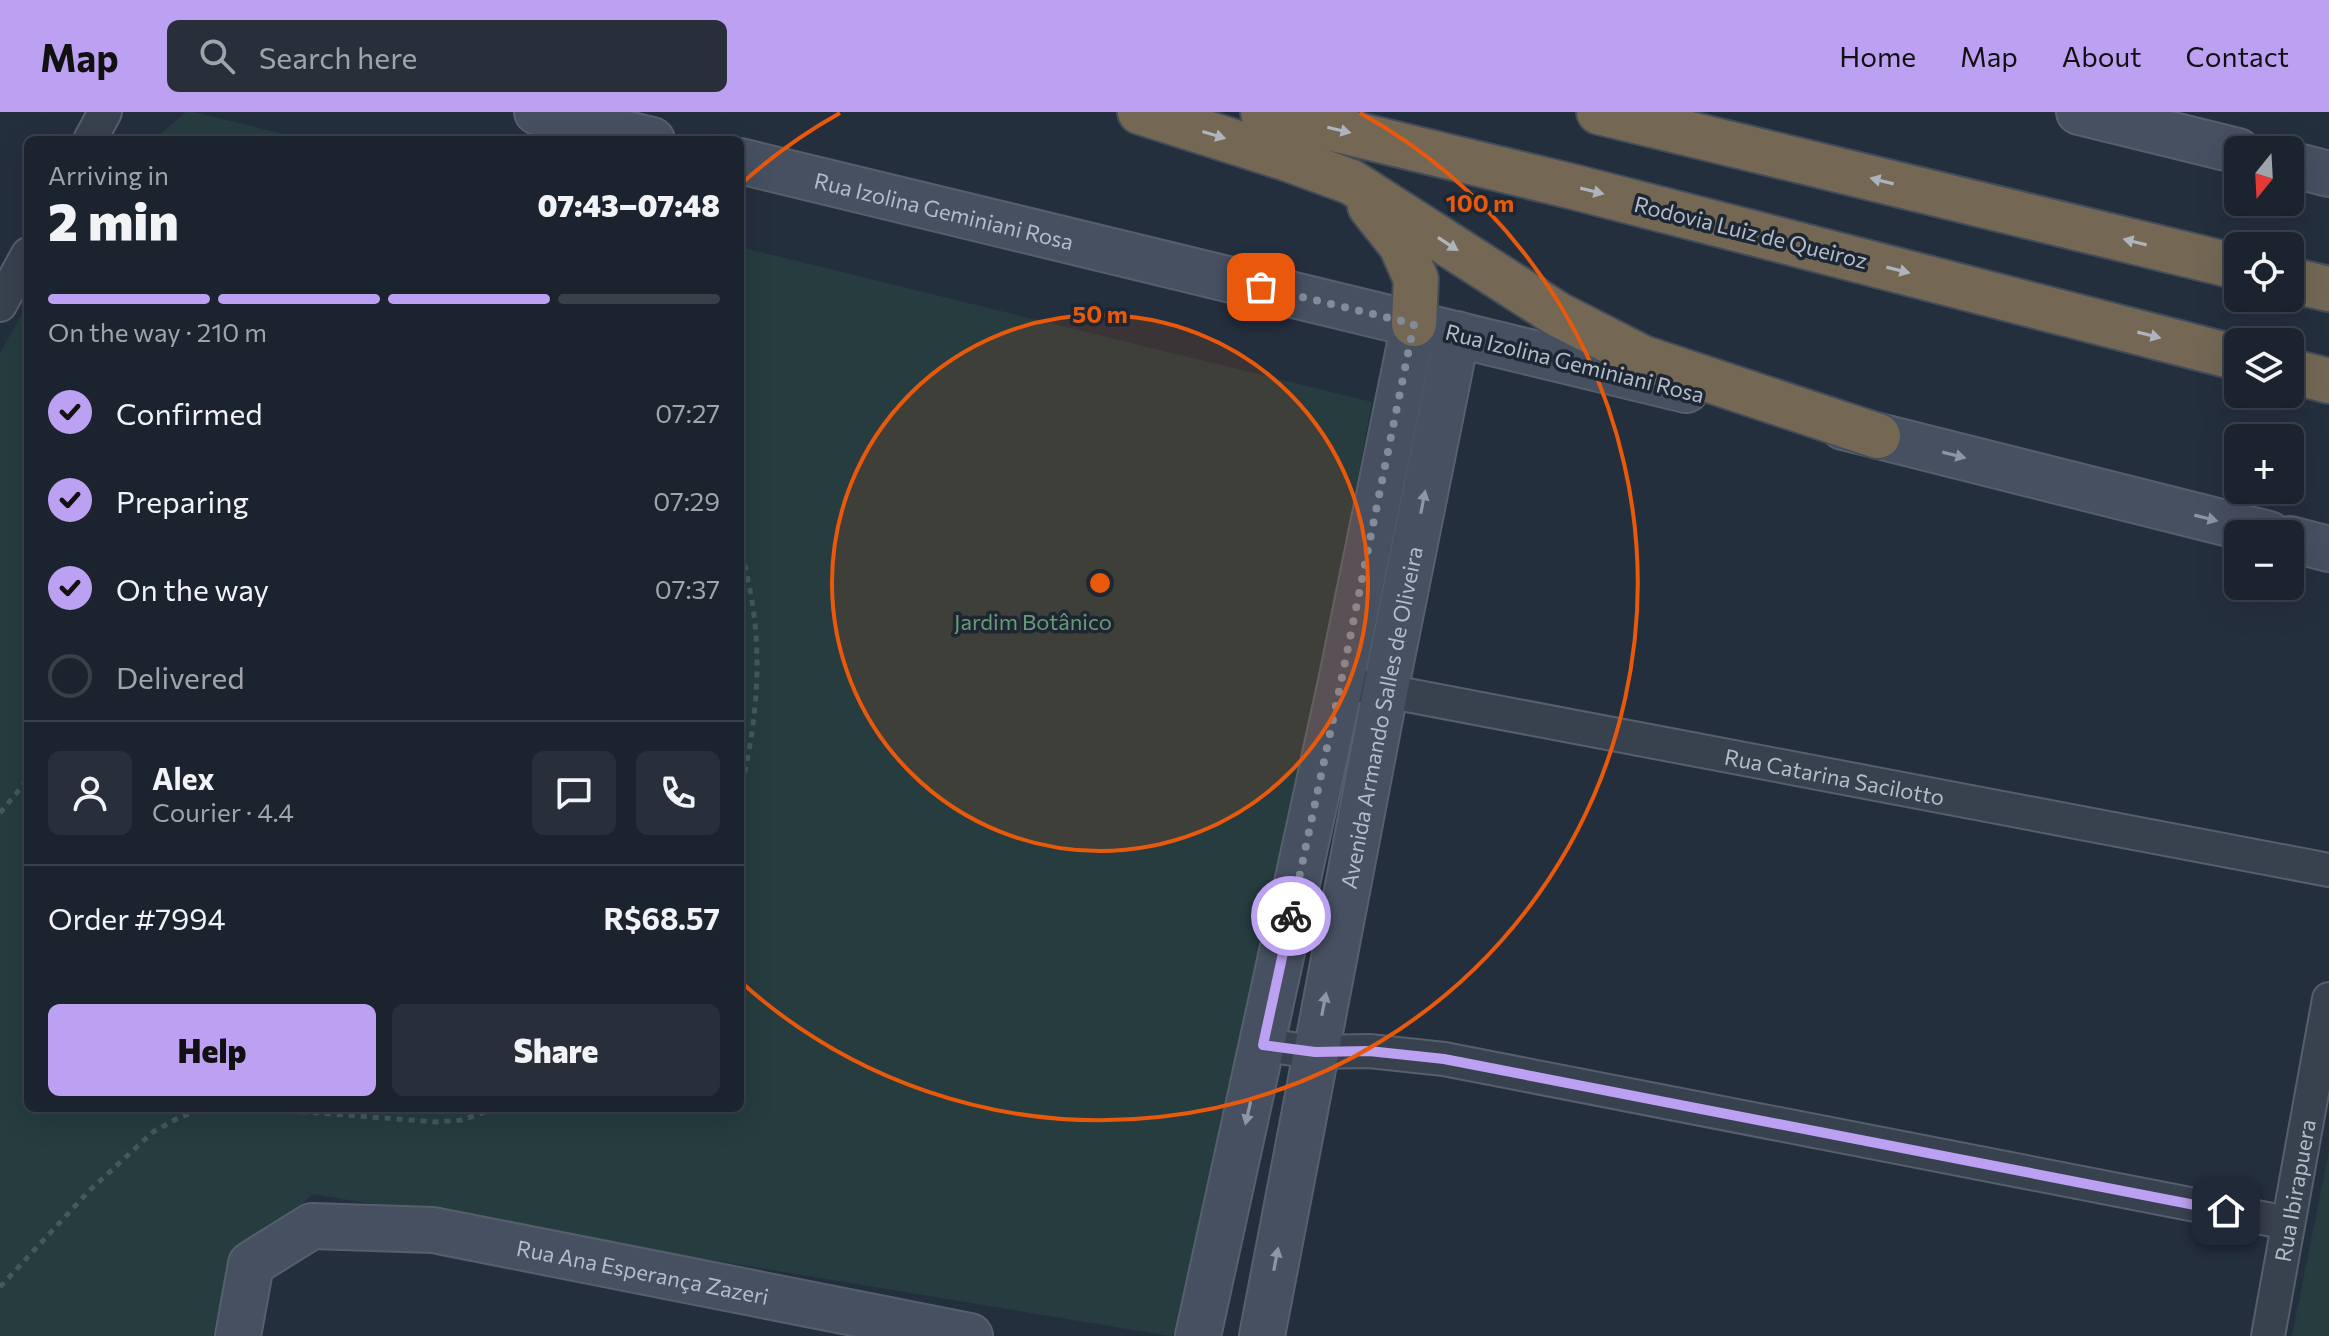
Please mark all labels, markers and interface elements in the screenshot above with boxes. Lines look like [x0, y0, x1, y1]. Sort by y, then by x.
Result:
search box [167, 20, 727, 92]
text: Map [40, 33, 119, 80]
icon: search [195, 34, 239, 78]
text: Search here [259, 38, 417, 75]
text: Home [1839, 39, 1916, 73]
text: Map [1960, 39, 2018, 73]
text: About [2062, 39, 2142, 73]
text: Contact [2186, 39, 2289, 73]
one-way arrow [1327, 124, 1352, 137]
one-way arrow [1203, 130, 1227, 142]
north arrow [2224, 136, 2304, 216]
map controls [2224, 136, 2304, 600]
text: Arriving in [48, 159, 169, 190]
street label: Rua Izolina Geminiani Rosa [812, 166, 1076, 255]
one-way arrow [1870, 174, 1895, 187]
text: 07:43–07:48 [537, 186, 720, 223]
one-way arrow [1579, 186, 1604, 198]
text: 2 min [48, 188, 179, 252]
text: 100 m [1446, 188, 1514, 217]
street label: Rodovia Luiz de Queiroz [1632, 190, 1871, 274]
button: locate [2224, 232, 2304, 312]
one-way arrow [2122, 236, 2147, 248]
one-way arrow [1437, 237, 1459, 251]
pin [1227, 253, 1295, 321]
one-way arrow [1885, 264, 1910, 276]
icon: bag [1239, 265, 1283, 309]
text: 50 m [1072, 299, 1128, 328]
text: On the way · 210 m [48, 316, 267, 347]
street label: Rua Izolina Geminiani Rosa [1443, 318, 1707, 408]
button: layers [2224, 328, 2304, 408]
one-way arrow [2137, 329, 2162, 341]
icon: check [48, 390, 92, 434]
text: Confirmed [116, 394, 263, 431]
text: 07:27 [655, 397, 720, 428]
button: + [2224, 424, 2304, 504]
one-way arrow [1942, 449, 1967, 462]
icon: check [48, 478, 92, 522]
text: Preparing [116, 482, 249, 519]
text: 07:29 [653, 485, 720, 516]
one-way arrow [1418, 489, 1430, 514]
one-way arrow [2194, 513, 2219, 525]
button: − [2224, 520, 2304, 600]
street label: Avenida Armando Salles de Oliveira [1334, 544, 1428, 891]
icon: check [48, 566, 92, 610]
centre of rings [1086, 569, 1114, 597]
text: On the way [116, 570, 269, 607]
text: 07:37 [655, 573, 720, 604]
park label: Jardim Botânico [954, 608, 1112, 635]
text: Delivered [116, 658, 245, 695]
street label: Rua Catarina Sacilotto [1722, 742, 1947, 810]
button: person [48, 751, 132, 835]
button: chat [532, 751, 616, 835]
button: phone [636, 751, 720, 835]
text: Alex [152, 759, 215, 796]
text: Courier · 4.4 [152, 796, 294, 827]
courier [1251, 876, 1331, 956]
icon: bike [1269, 894, 1313, 938]
text: Order #7994 [48, 899, 226, 936]
text: R$68.57 [603, 899, 720, 936]
one-way arrow [1318, 991, 1331, 1016]
button: Help [48, 1004, 376, 1096]
button: Share [392, 1004, 720, 1096]
one-way arrow [1241, 1100, 1254, 1125]
street label: Rua Ibirapuera [2268, 1117, 2321, 1264]
pin [2192, 1177, 2260, 1245]
icon: home [2204, 1189, 2248, 1233]
street label: Rua Ana Esperança Zazeri [514, 1233, 771, 1309]
one-way arrow [1270, 1247, 1283, 1272]

